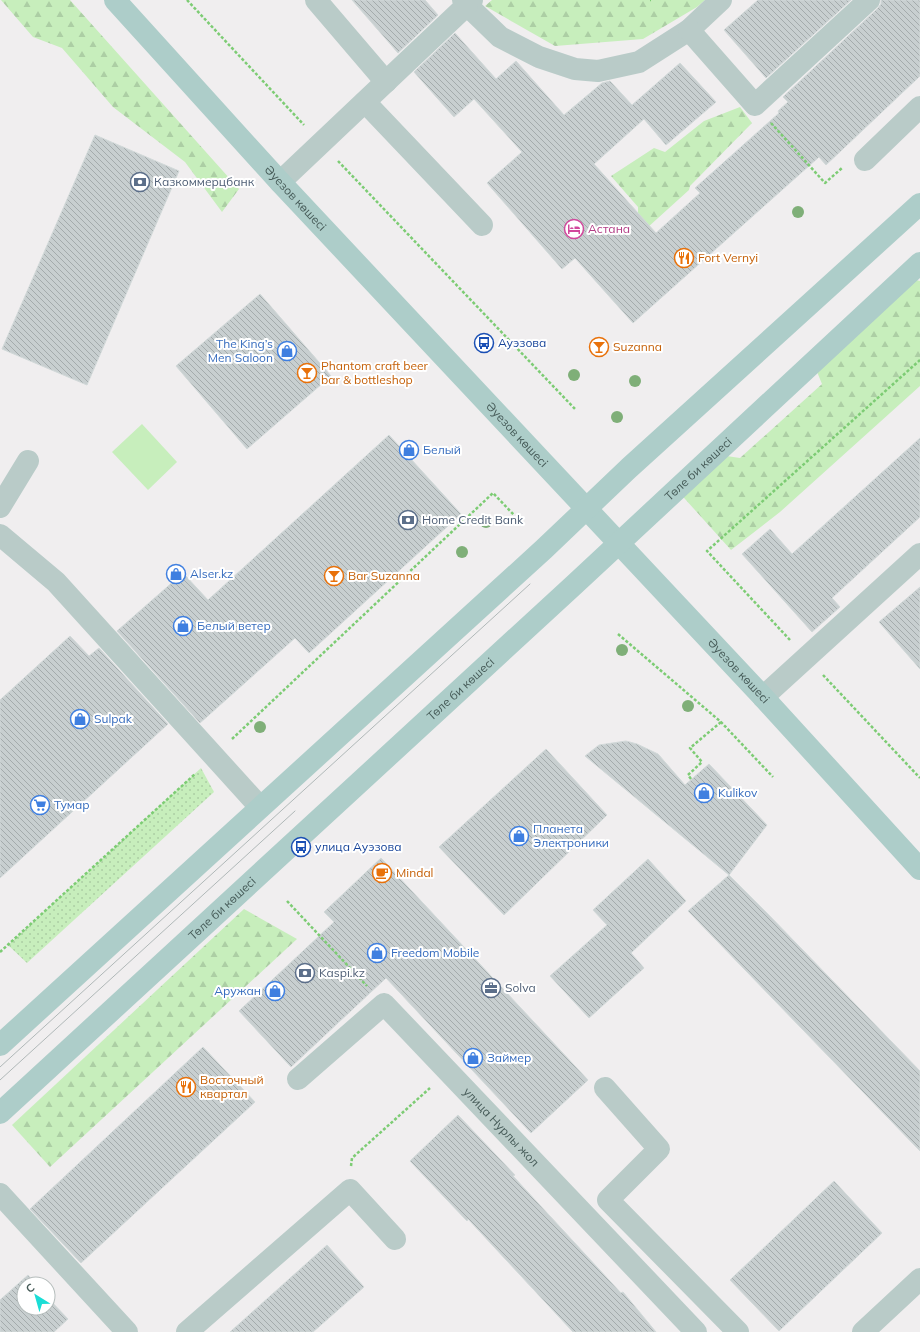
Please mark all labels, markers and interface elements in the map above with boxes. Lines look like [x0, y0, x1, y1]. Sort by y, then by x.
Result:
street label: Әуезов көшесі [262, 162, 330, 234]
bank icon: Казкоммерцбанк [129, 171, 151, 193]
place label: Казкоммерцбанк [154, 174, 255, 189]
hotel icon: Астана [563, 218, 585, 240]
place label: Астана [588, 221, 630, 236]
restaurant icon: Fort Vernyi [673, 247, 695, 269]
place label: Fort Vernyi [698, 250, 758, 265]
bus stop icon: Ауэзова [473, 332, 495, 354]
place label: Ауэзова [498, 335, 546, 350]
place label: The King’s Men Saloon [208, 336, 273, 365]
bar icon: Suzanna [588, 336, 610, 358]
place label: Suzanna [613, 339, 662, 354]
shop icon: The King’s Men Saloon [276, 340, 298, 362]
place label: Phantom craft beer bar & bottleshop [321, 358, 429, 387]
bar icon: Phantom craft beer bar & bottleshop [296, 362, 318, 384]
street label: Әуезов көшесі [483, 399, 552, 470]
street label: Төле би көшесі [661, 434, 735, 504]
shop icon: Белый [398, 439, 420, 461]
place label: Белый [423, 442, 461, 457]
bank icon: Home Credit Bank [397, 509, 419, 531]
place label: Home Credit Bank [422, 512, 524, 527]
shop icon: Alser.kz [165, 563, 187, 585]
bar icon: Bar Suzanna [323, 565, 345, 587]
place label: Alser.kz [190, 566, 233, 581]
place label: Bar Suzanna [348, 568, 420, 583]
shop icon: Белый ветер [172, 615, 194, 637]
place label: Белый ветер [197, 618, 271, 633]
street label: Әуезов көшесі [705, 635, 773, 706]
street label: Төле би көшесі [424, 654, 497, 724]
shop icon: Sulpak [69, 708, 91, 730]
place label: Sulpak [94, 711, 133, 726]
shop icon: Kulikov [693, 782, 715, 804]
place label: Kulikov [718, 785, 758, 800]
supermarket icon: Тумар [29, 794, 51, 816]
place label: Тумар [54, 797, 90, 812]
place label: Планета Электроники [533, 821, 609, 850]
shop icon: Планета Электроники [508, 825, 530, 847]
bus stop icon: улица Ауэзова [290, 836, 312, 858]
place label: улица Ауэзова [315, 839, 401, 854]
cafe icon: Mindal [371, 862, 393, 884]
place label: Mindal [396, 865, 433, 880]
street label: Төле би көшесі [185, 873, 259, 943]
shop icon: Freedom Mobile [366, 942, 388, 964]
place label: Freedom Mobile [391, 945, 479, 960]
bank icon: Kaspi.kz [294, 962, 316, 984]
place label: Kaspi.kz [319, 965, 365, 980]
office icon: Solva [480, 977, 502, 999]
shop icon: Аружан [264, 980, 286, 1002]
place label: Solva [505, 980, 536, 995]
place label: Аружан [214, 983, 261, 998]
shop icon: Займер [462, 1047, 484, 1069]
place label: Займер [487, 1050, 531, 1065]
place label: Восточный квартал [200, 1072, 264, 1101]
restaurant icon: Восточный квартал [175, 1076, 197, 1098]
street label: улица Нурлы жол [460, 1084, 543, 1170]
north arrow [16, 1276, 56, 1316]
text: С [23, 1280, 38, 1296]

